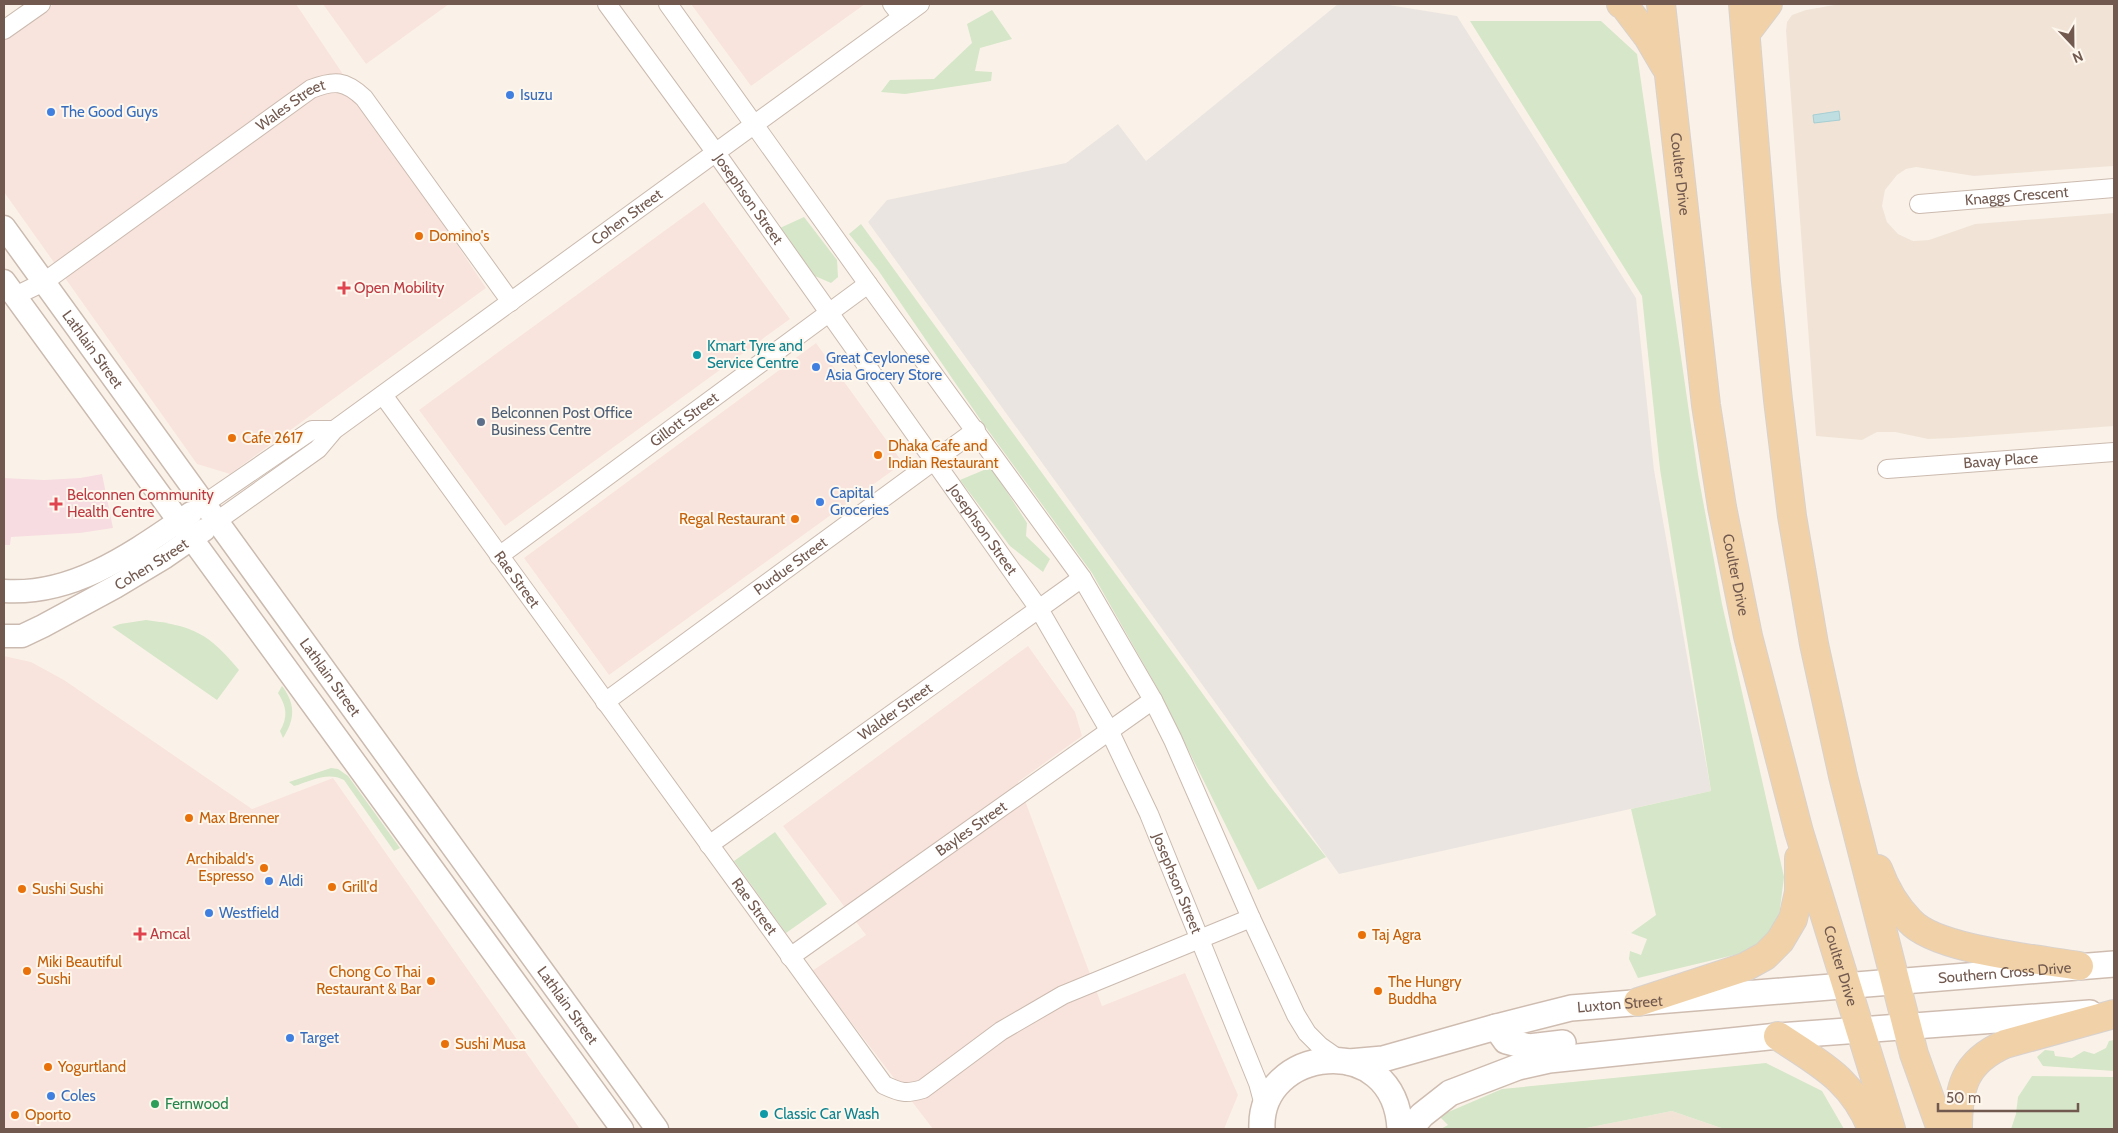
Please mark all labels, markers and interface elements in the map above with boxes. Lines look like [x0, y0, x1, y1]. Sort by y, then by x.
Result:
north arrow [2048, 20, 2098, 70]
text: N [2070, 47, 2086, 67]
street label: Wales Street [252, 76, 327, 135]
place label: Isuzu [520, 86, 553, 104]
marker: Isuzu [504, 89, 516, 101]
place label: The Good Guys [61, 103, 158, 121]
marker: The Good Guys [45, 106, 57, 118]
street label: Coulter Drive [1666, 132, 1694, 217]
street label: Josephson Street [710, 149, 787, 248]
street label: Knaggs Crescent [1964, 183, 2069, 209]
street label: Cohen Street [588, 185, 666, 249]
place label: Domino's [429, 227, 489, 245]
marker: Domino's [413, 230, 425, 242]
place label: Open Mobility [354, 279, 445, 297]
marker: Open Mobility [338, 282, 350, 294]
street label: Lathlain Street [58, 307, 127, 392]
place label: Kmart Tyre and Service Centre [707, 337, 803, 372]
marker: Kmart Tyre and Service Centre [691, 349, 703, 361]
place label: Great Ceylonese Asia Grocery Store [826, 349, 942, 384]
marker: Great Ceylonese Asia Grocery Store [810, 361, 822, 373]
street label: Gillott Street [646, 388, 722, 451]
place label: Belconnen Post Office Business Centre [491, 404, 633, 439]
marker: Belconnen Post Office Business Centre [475, 416, 487, 428]
place label: Cafe 2617 [242, 429, 303, 447]
marker: Cafe 2617 [226, 432, 238, 444]
place label: Dhaka Cafe and Indian Restaurant [888, 437, 998, 472]
marker: Dhaka Cafe and Indian Restaurant [872, 449, 884, 461]
street label: Bavay Place [1963, 449, 2039, 472]
street label: Josephson Street [944, 480, 1021, 578]
place label: Capital Groceries [830, 484, 889, 519]
place label: Belconnen Community Health Centre [67, 486, 214, 521]
marker: Capital Groceries [814, 496, 826, 508]
marker: Belconnen Community Health Centre [49, 497, 63, 511]
place label: Regal Restaurant [679, 510, 785, 528]
marker: Regal Restaurant [789, 513, 801, 525]
street label: Coulter Drive [1719, 532, 1753, 618]
street label: Purdue Street [750, 533, 831, 599]
street label: Cohen Street [111, 535, 192, 594]
street label: Rae Street [490, 548, 544, 611]
street label: Lathlain Street [296, 635, 364, 720]
street label: Walder Street [855, 679, 936, 744]
street label: Bayles Street [932, 797, 1010, 860]
place label: Max Brenner [199, 809, 279, 827]
marker: Max Brenner [183, 812, 195, 824]
street label: Josephson Street [1148, 829, 1206, 936]
place label: Archibald's Espresso [186, 850, 254, 885]
marker: Archibald's Espresso [258, 862, 270, 874]
place label: Aldi [279, 872, 303, 890]
street label: Rae Street [728, 874, 781, 938]
marker: Aldi [263, 875, 275, 887]
place label: Grill'd [342, 878, 377, 896]
place label: Sushi Sushi [32, 880, 103, 898]
marker: Grill'd [326, 881, 338, 893]
marker: Sushi Sushi [16, 883, 28, 895]
place label: Westfield [219, 904, 279, 922]
marker: Westfield [203, 907, 215, 919]
street label: Coulter Drive [1820, 923, 1861, 1009]
place label: Amcal [150, 925, 190, 943]
place label: Taj Agra [1372, 926, 1422, 944]
marker: Amcal [134, 928, 146, 940]
marker: Taj Agra [1356, 929, 1368, 941]
place label: Miki Beautiful Sushi [37, 953, 122, 988]
street label: Southern Cross Drive [1937, 958, 2072, 987]
place label: Chong Co Thai Restaurant & Bar [316, 963, 421, 998]
street label: Lathlain Street [533, 963, 602, 1048]
marker: Miki Beautiful Sushi [21, 965, 33, 977]
place label: The Hungry Buddha [1388, 973, 1462, 1008]
marker: Chong Co Thai Restaurant & Bar [425, 975, 437, 987]
marker: The Hungry Buddha [1372, 985, 1384, 997]
street label: Luxton Street [1576, 992, 1663, 1016]
place label: Target [300, 1029, 339, 1047]
marker: Target [284, 1032, 296, 1044]
place label: Sushi Musa [455, 1035, 526, 1053]
marker: Sushi Musa [439, 1038, 451, 1050]
place label: Yogurtland [57, 1058, 126, 1076]
marker: Yogurtland [42, 1061, 54, 1073]
scale bar [1938, 1080, 2078, 1112]
place label: Coles [61, 1087, 96, 1105]
text: 50 m [1946, 1089, 1981, 1107]
marker: Coles [45, 1090, 57, 1102]
place label: Fernwood [165, 1095, 229, 1113]
marker: Fernwood [149, 1098, 161, 1110]
place label: Classic Car Wash [774, 1105, 879, 1123]
place label: Oporto [25, 1106, 71, 1124]
marker: Classic Car Wash [758, 1108, 770, 1120]
marker: Oporto [9, 1109, 21, 1121]

